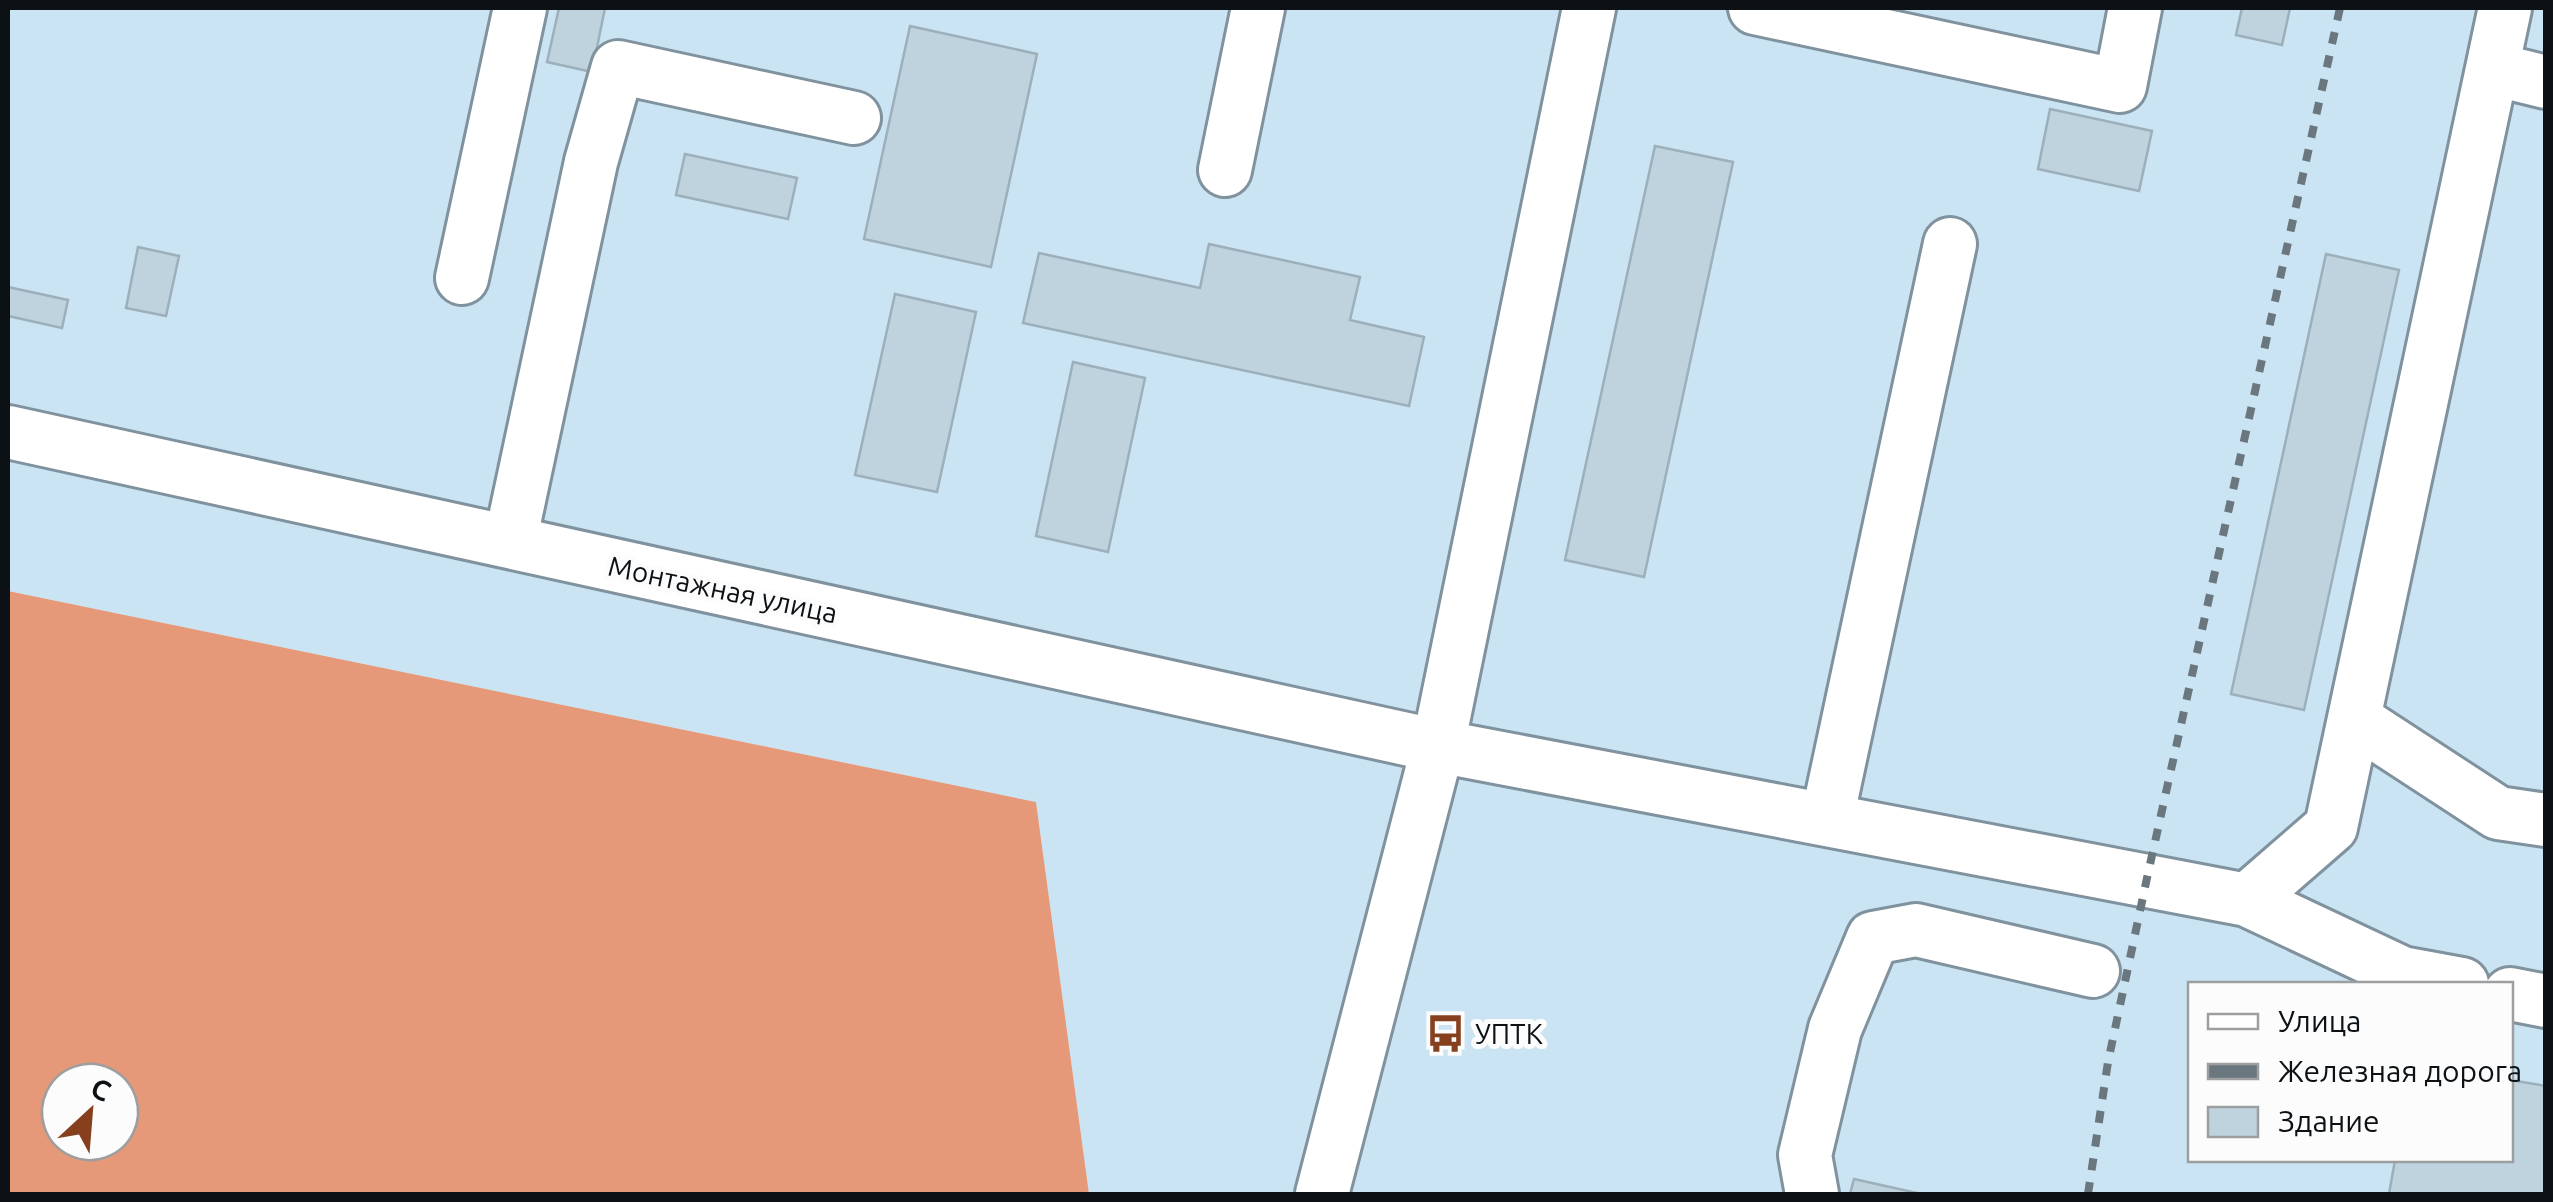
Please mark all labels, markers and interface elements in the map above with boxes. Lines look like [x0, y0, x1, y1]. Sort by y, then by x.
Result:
street label: Монтажная улица [606, 550, 840, 628]
legend [2188, 982, 2513, 1162]
text: Улица [2278, 1004, 2362, 1038]
bus stop icon: УПТК [1424, 1012, 1466, 1054]
place label: УПТК [1475, 1018, 1543, 1049]
text: Железная дорога [2278, 1054, 2522, 1088]
north arrow [40, 1062, 140, 1162]
text: С [86, 1071, 116, 1107]
text: Здание [2278, 1104, 2380, 1138]

